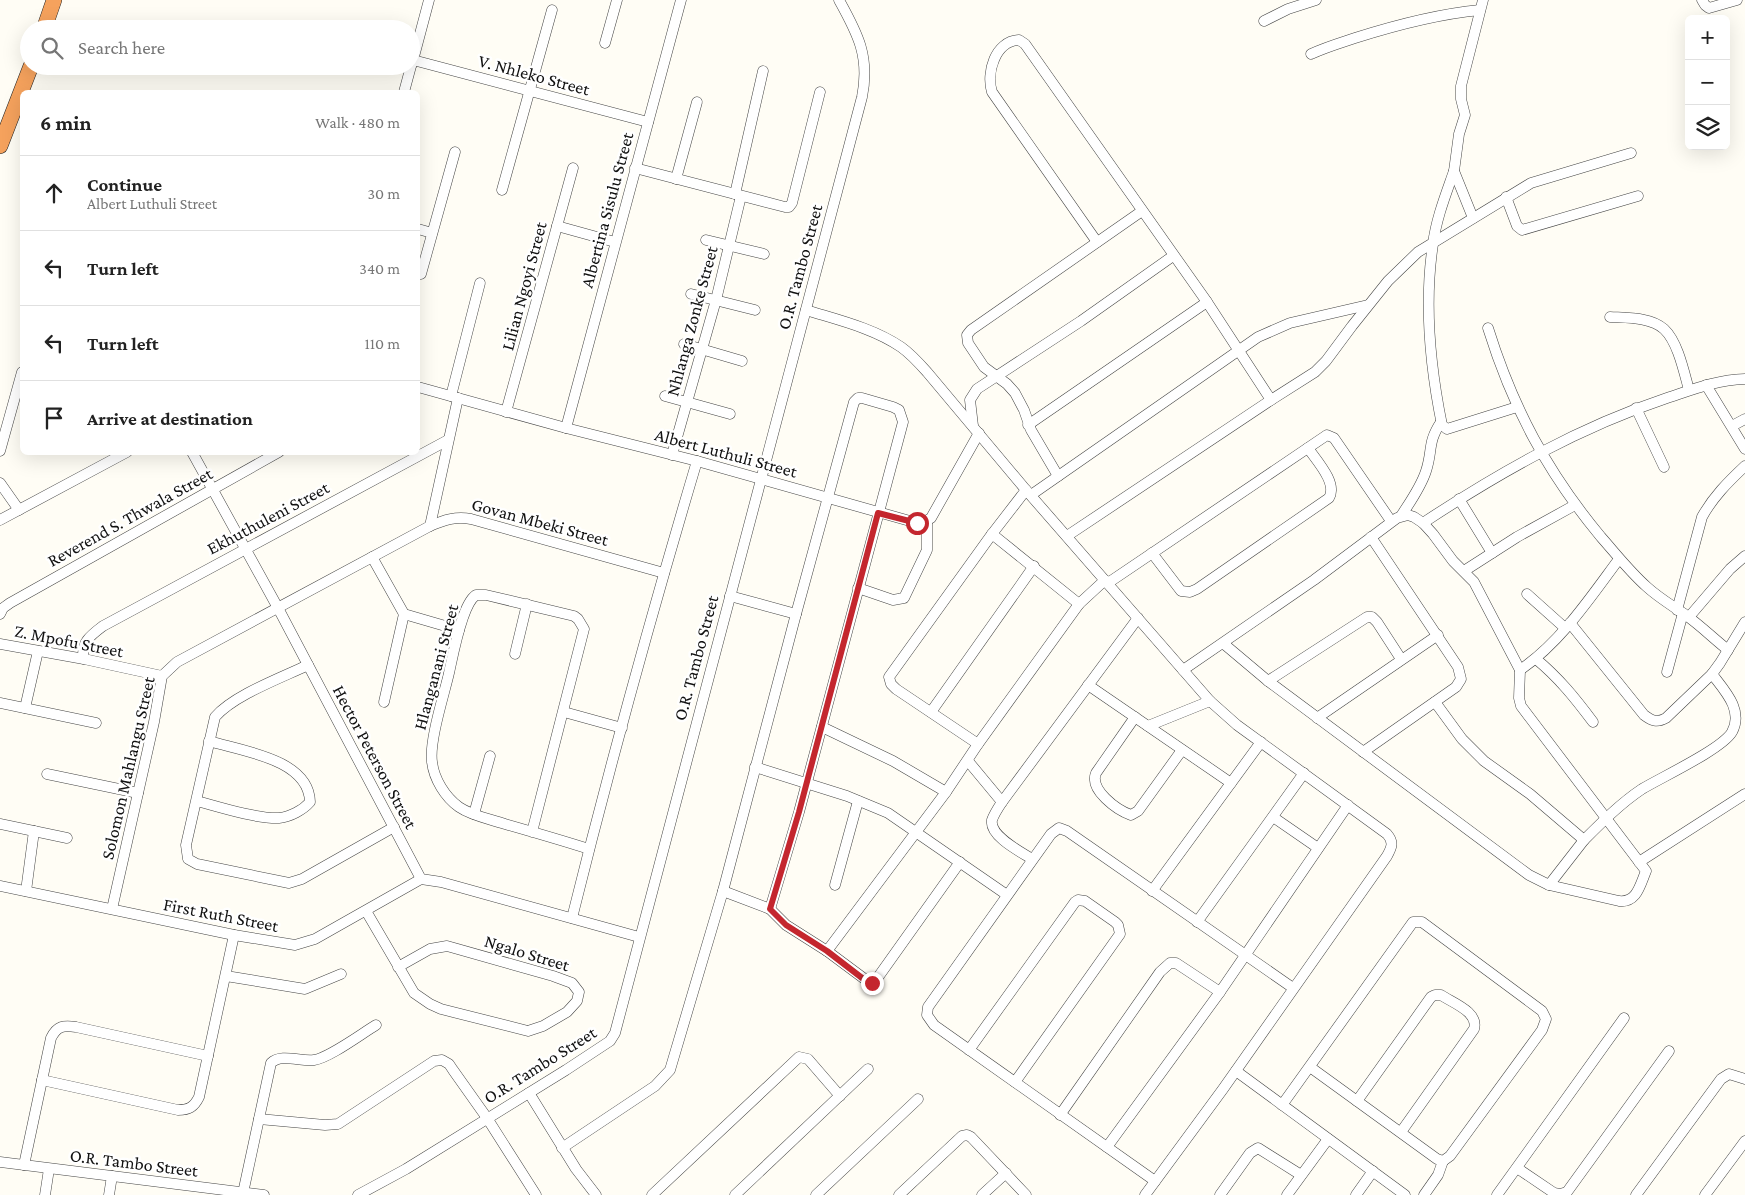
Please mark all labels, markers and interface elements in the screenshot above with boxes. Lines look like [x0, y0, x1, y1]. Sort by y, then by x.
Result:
map controls [1685, 15, 1730, 150]
button: + [1685, 15, 1730, 60]
search box [20, 20, 420, 75]
icon: search [38, 34, 66, 62]
text: Search here [78, 37, 165, 58]
street label: V. Nhleko Street [476, 51, 593, 100]
button: − [1685, 60, 1730, 105]
button: layers [1685, 105, 1730, 150]
text: 6 min [40, 111, 91, 135]
text: Walk · 480 m [315, 114, 400, 131]
street label: Albertina Sisulu Street [577, 129, 638, 290]
text: Continue [87, 174, 162, 195]
icon: ahead [40, 179, 68, 207]
text: 30 m [368, 185, 400, 202]
text: Albert Luthuli Street [87, 195, 217, 212]
street label: O.R. Tambo Street [774, 201, 827, 332]
street label: Lilian Ngoyi Street [497, 219, 551, 352]
street label: Nhlanga Zonke Street [662, 243, 722, 398]
icon: left [40, 254, 68, 282]
text: Turn left [87, 258, 159, 279]
text: 340 m [359, 260, 400, 277]
icon: left [40, 329, 68, 357]
text: Turn left [87, 333, 159, 354]
text: 110 m [364, 335, 400, 352]
icon: arrive [40, 404, 68, 432]
text: Arrive at destination [87, 408, 253, 429]
street label: Albert Luthuli Street [653, 424, 800, 482]
street label: Reverend S. Thwala Street [44, 463, 217, 571]
street label: Ekhuthuleni Street [204, 477, 333, 559]
street label: Govan Mbeki Street [469, 494, 612, 550]
route start [906, 512, 929, 535]
street label: O.R. Tambo Street [670, 592, 723, 723]
street label: Hlanganani Street [410, 601, 463, 732]
street label: Z. Mpofu Street [13, 621, 126, 662]
street label: Solomon Mahlangu Street [97, 674, 159, 861]
street label: Hector Peterson Street [329, 682, 422, 833]
street label: First Ruth Street [162, 894, 281, 936]
street label: Ngalo Street [482, 931, 573, 976]
route end [861, 972, 884, 995]
street label: O.R. Tambo Street [480, 1022, 601, 1108]
street label: O.R. Tambo Street [69, 1145, 200, 1181]

